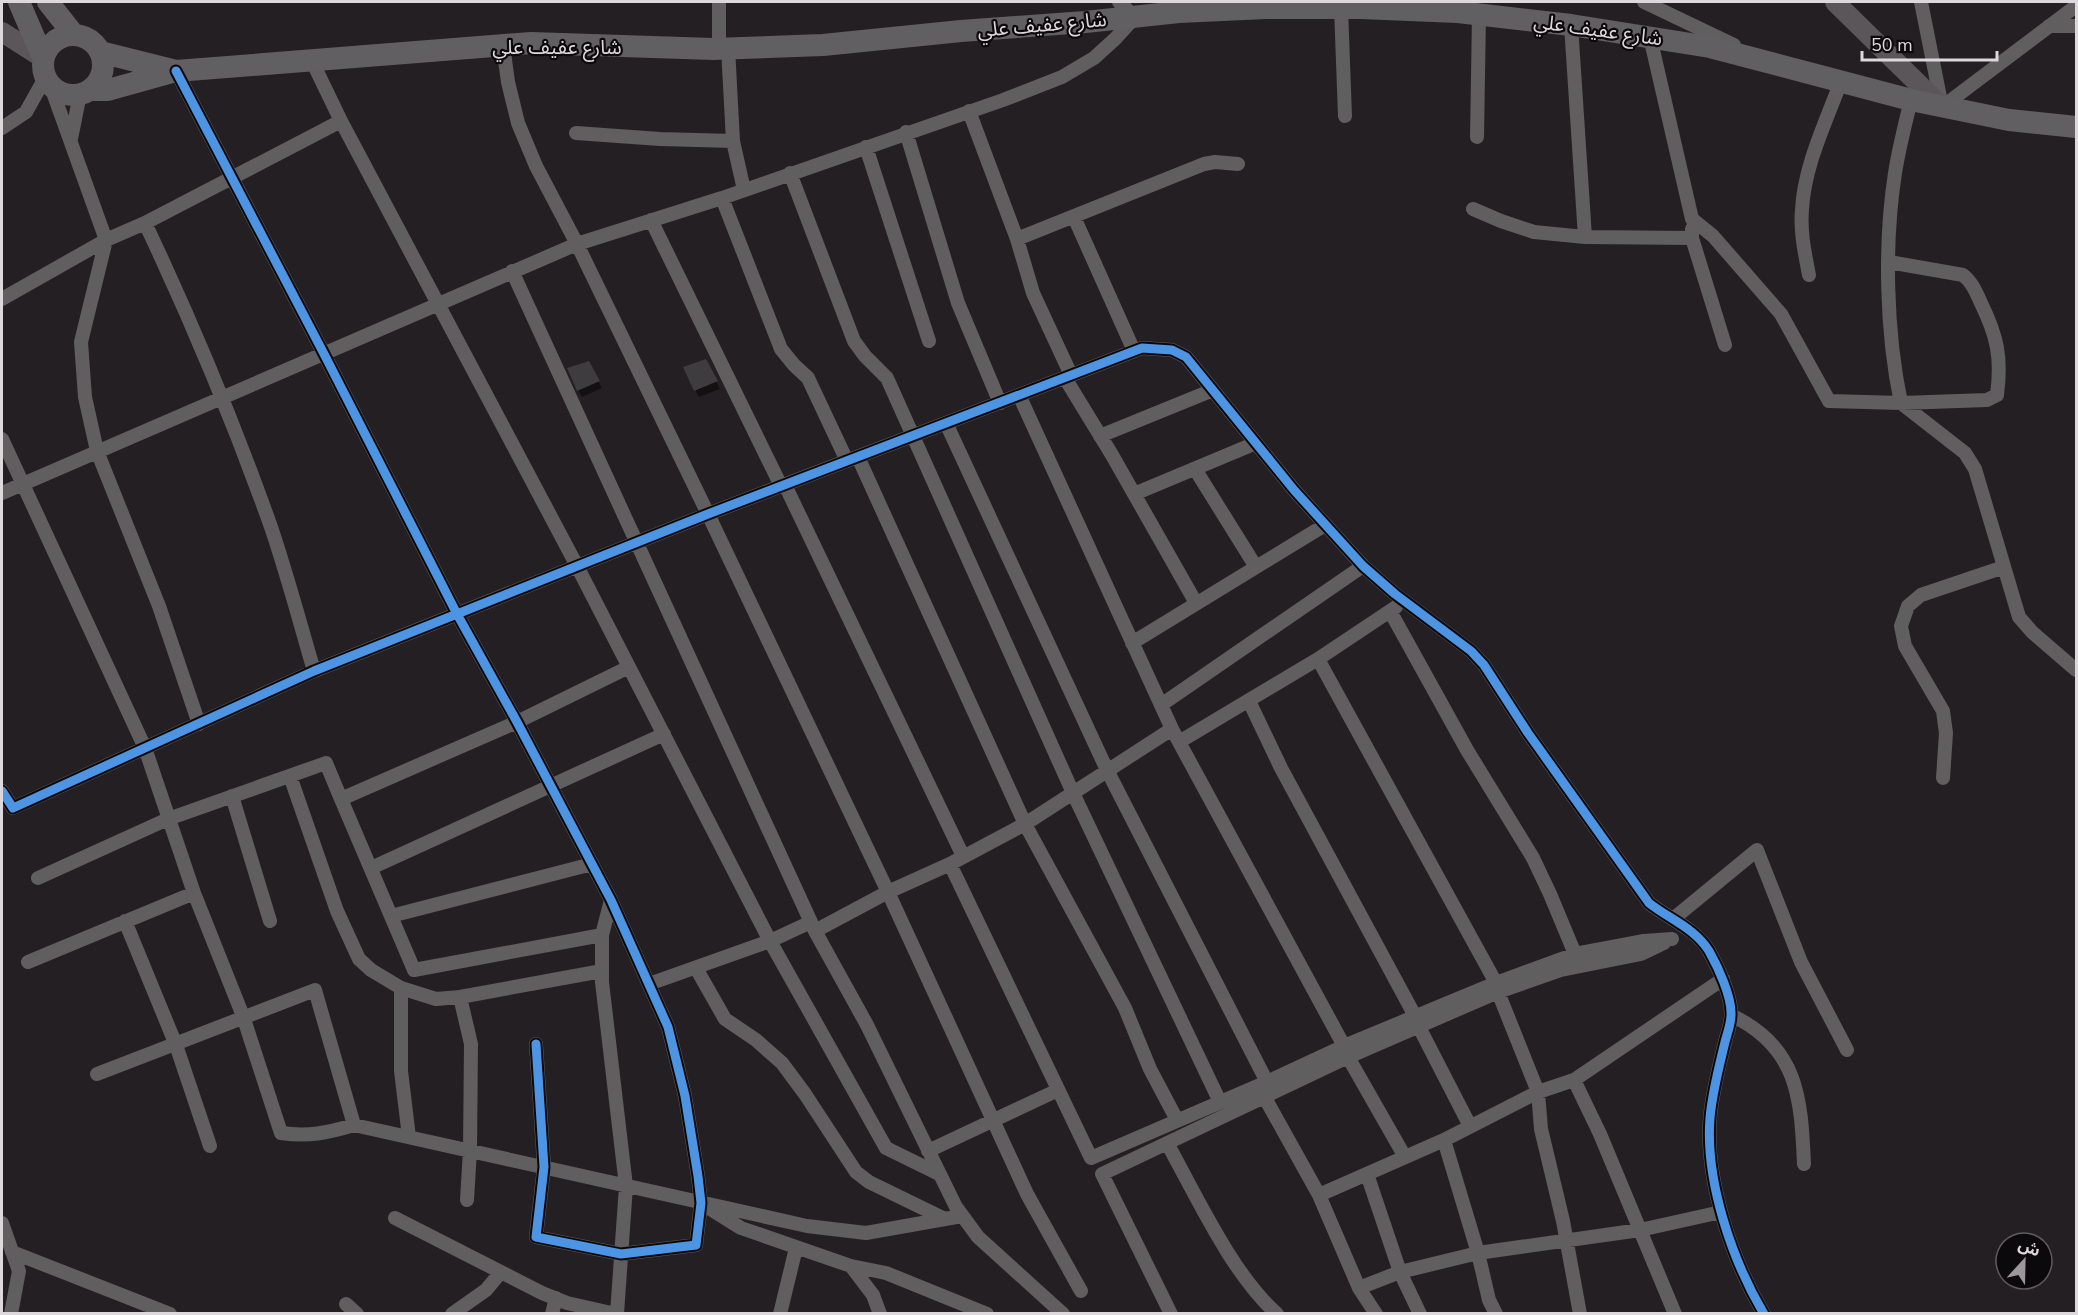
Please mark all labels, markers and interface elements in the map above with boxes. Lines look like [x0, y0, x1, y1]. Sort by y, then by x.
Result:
street label: شارع عفيف علي [976, 6, 1108, 46]
street label: شارع عفيف علي [1532, 8, 1664, 54]
scale bar [1862, 24, 1997, 62]
text: 50 m [1871, 33, 1913, 57]
street label: شارع عفيف علي [492, 34, 622, 62]
north arrow [1994, 1231, 2054, 1291]
text: ش [2015, 1234, 2044, 1262]

